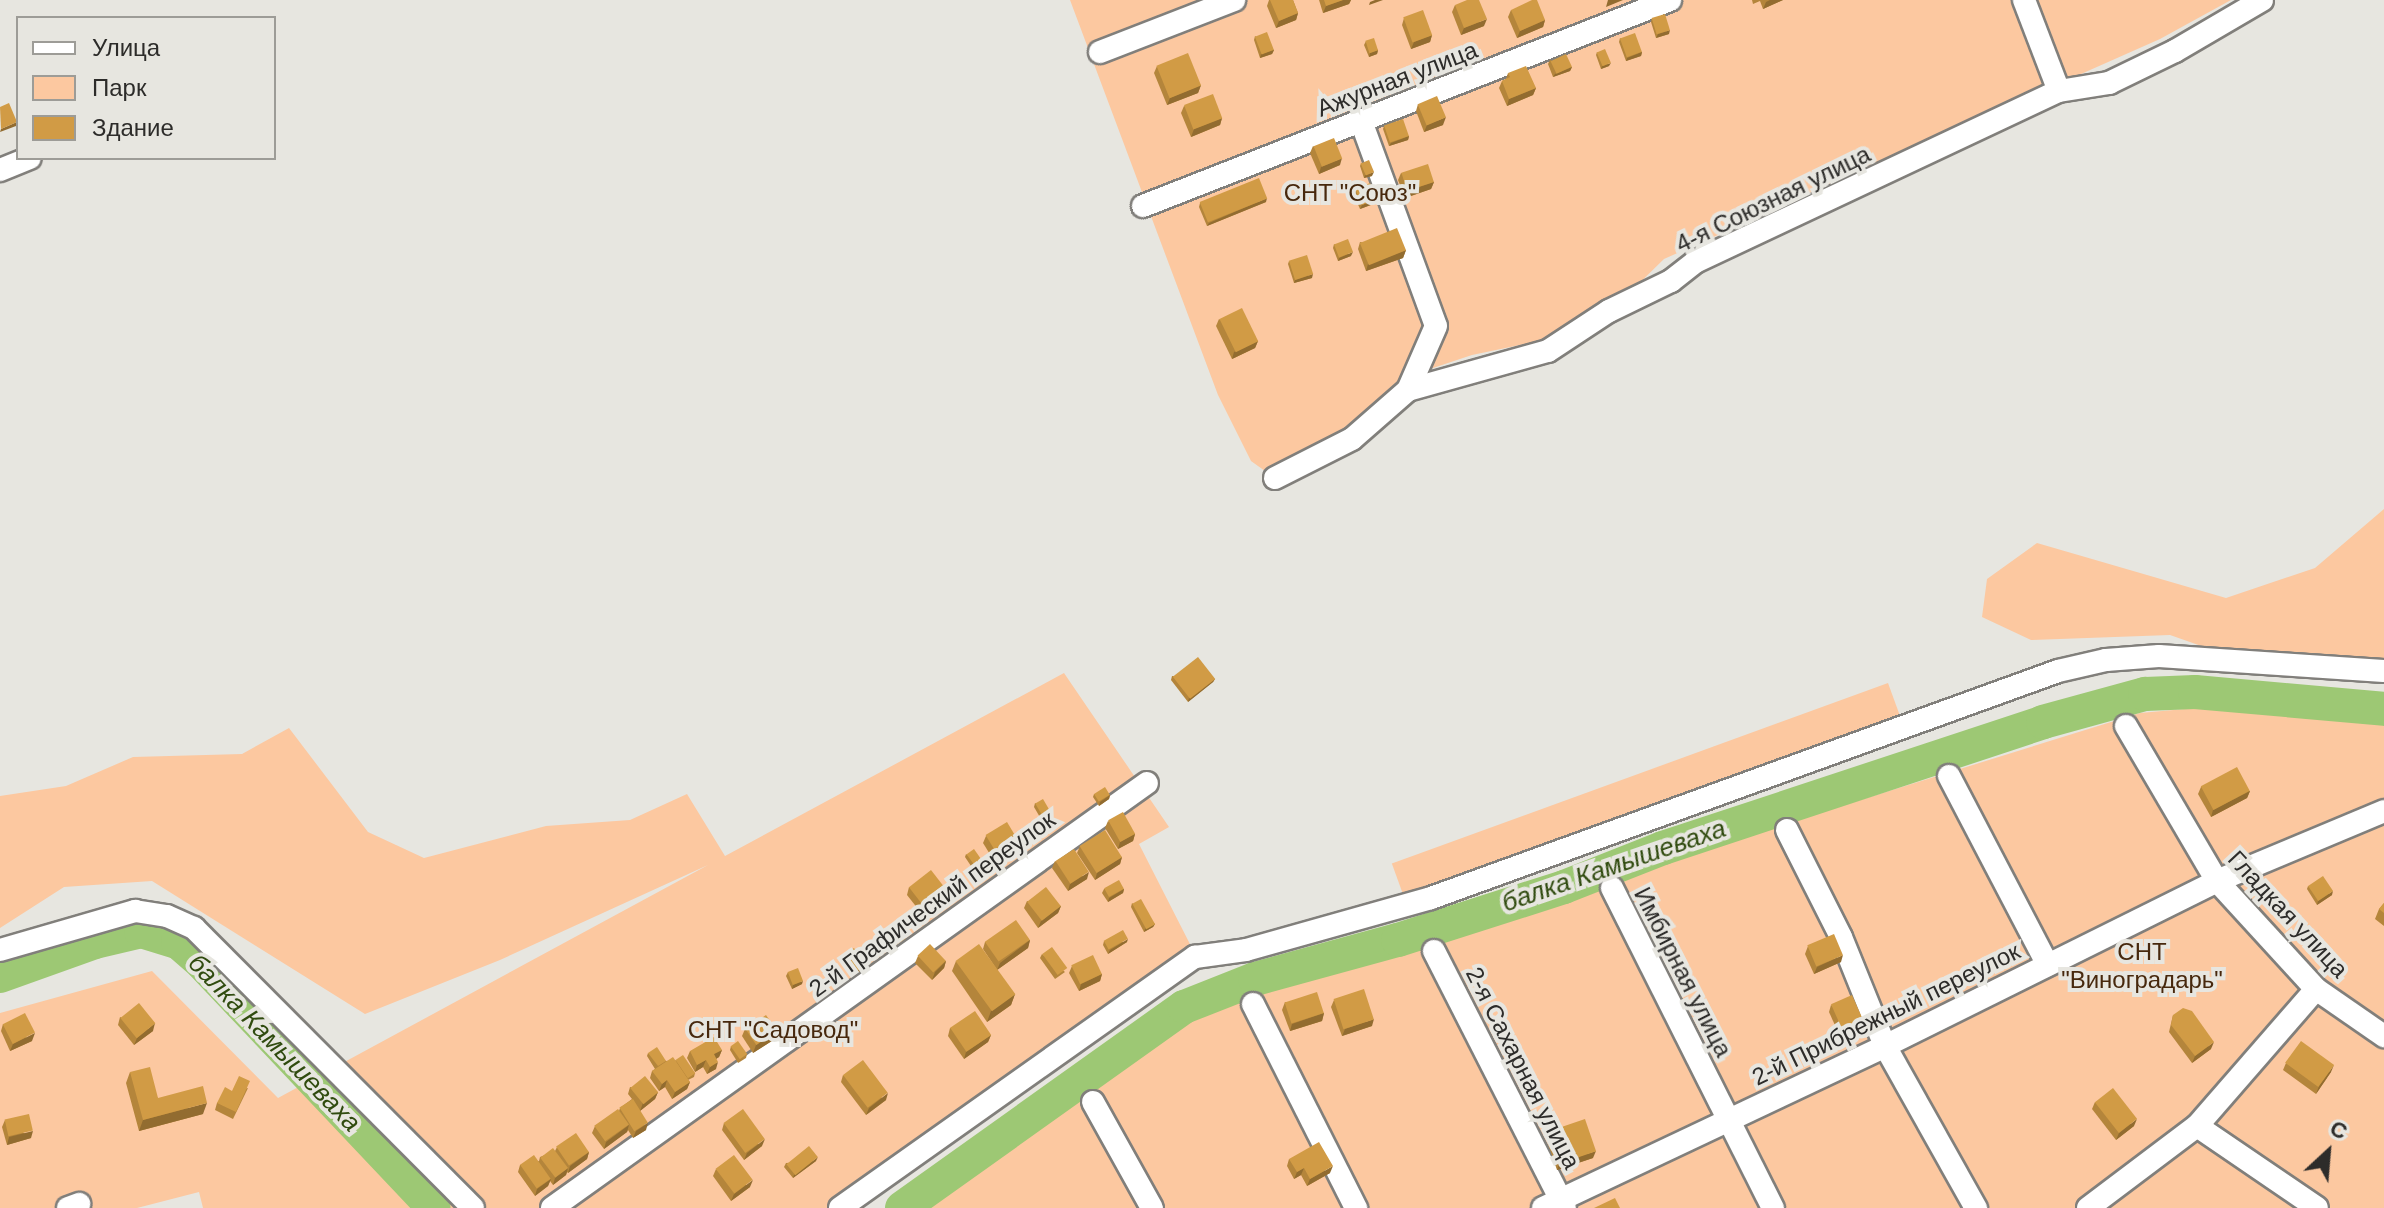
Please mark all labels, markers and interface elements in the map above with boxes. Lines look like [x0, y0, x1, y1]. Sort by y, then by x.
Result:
legend [16, 16, 276, 160]
text: Улица [92, 34, 160, 61]
street label: Ажурная улица [1313, 35, 1481, 123]
text: Парк [92, 74, 146, 101]
text: Здание [92, 114, 174, 141]
street label: 4-я Союзная улица [1671, 139, 1875, 259]
park label: СНТ "Союз" [1284, 179, 1416, 207]
street label: 2-й Графический переулок [803, 805, 1061, 1003]
water label: балка Камышеваха [1498, 813, 1730, 919]
street label: Гладкая улица [2222, 845, 2354, 983]
street label: Имбирная улица [1628, 882, 1738, 1062]
street label: 2-й Прибрежный переулок [1747, 936, 2025, 1092]
park label: СНТ "Виноградарь" [2061, 938, 2223, 994]
water label: балка Камышеваха [181, 948, 367, 1138]
street label: 2-я Сахарная улица [1460, 962, 1586, 1174]
park label: СНТ "Садовод" [688, 1016, 858, 1044]
north arrow [2288, 1112, 2368, 1192]
text: С [2326, 1115, 2351, 1145]

